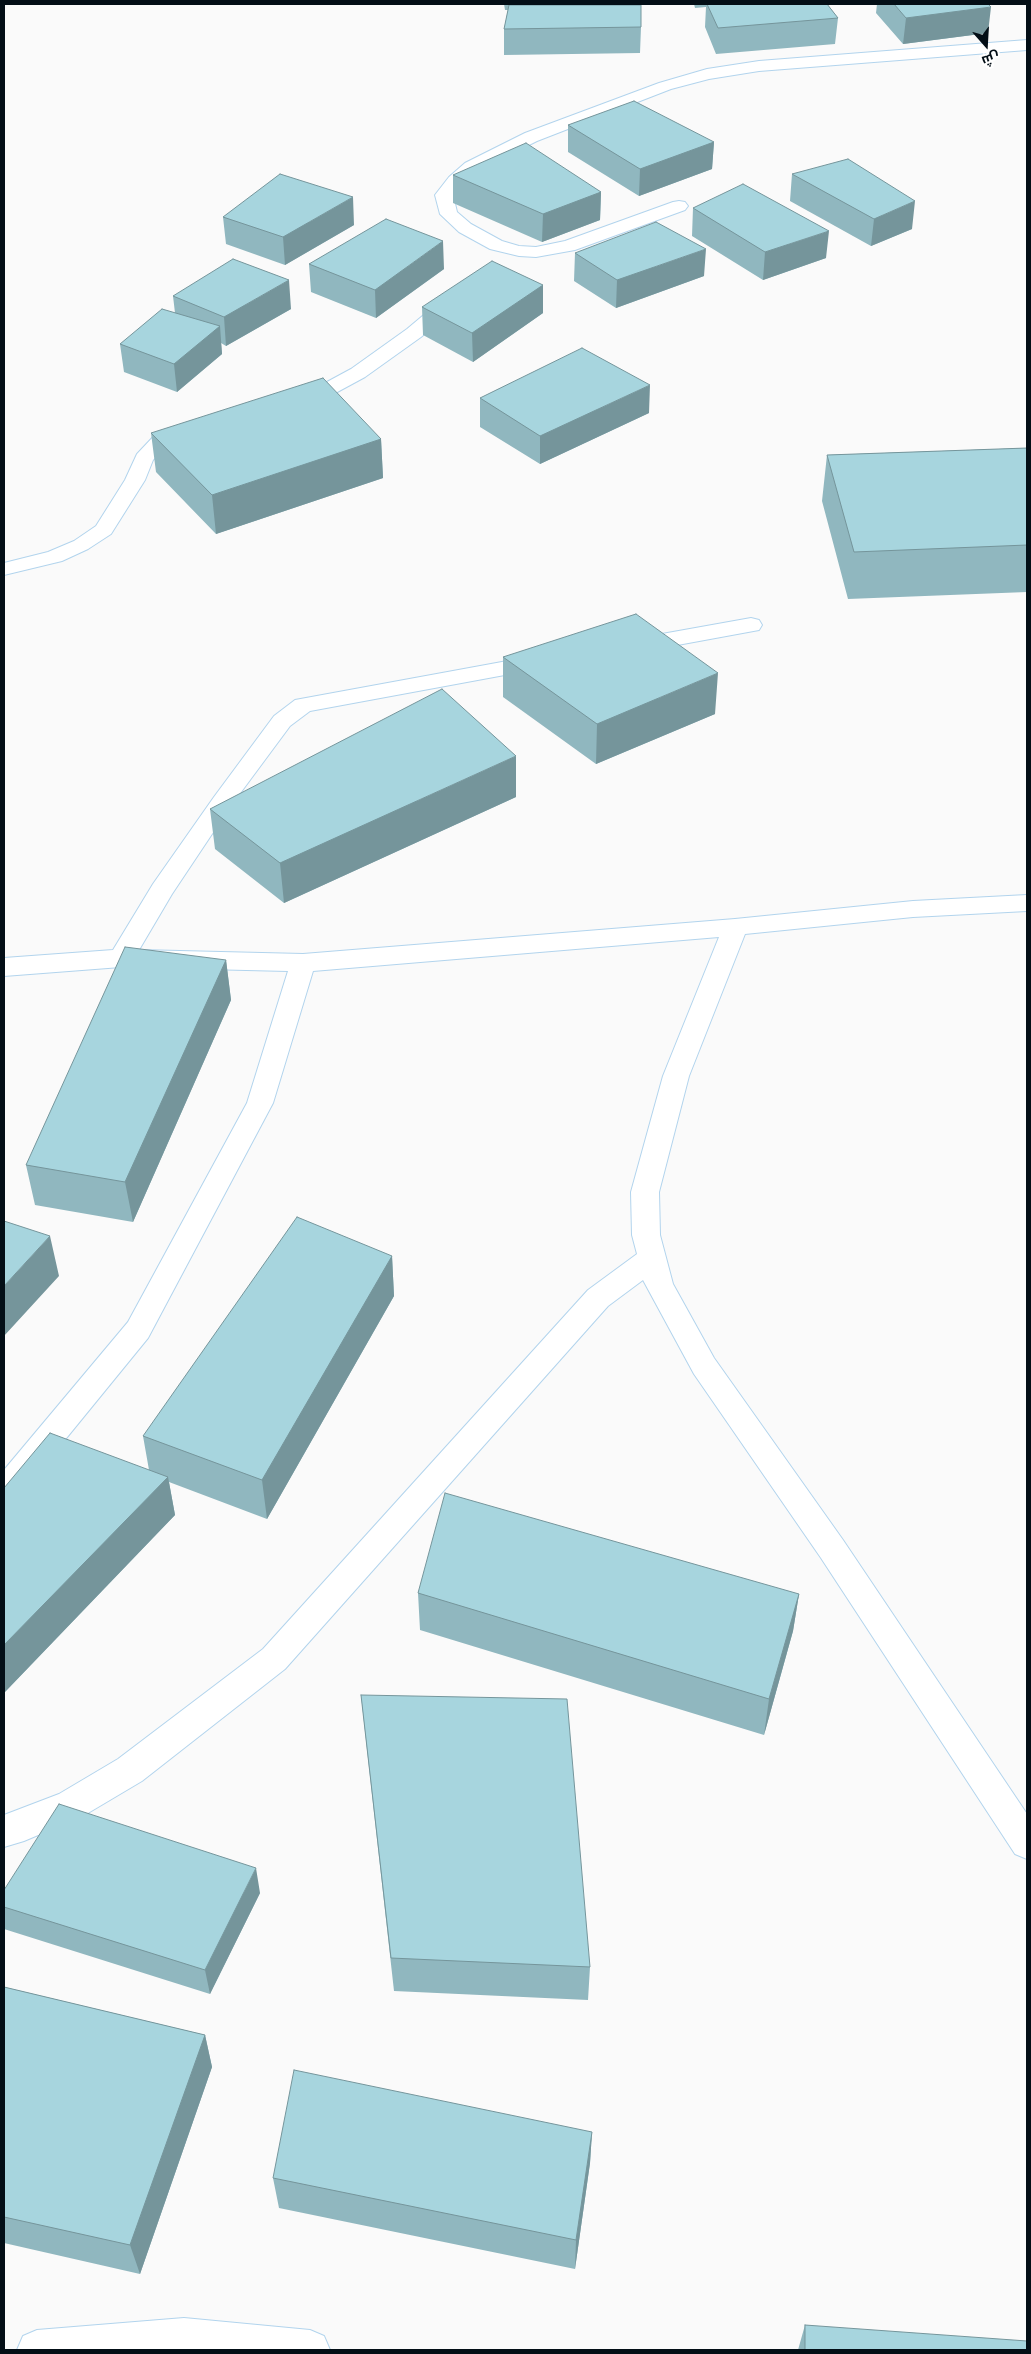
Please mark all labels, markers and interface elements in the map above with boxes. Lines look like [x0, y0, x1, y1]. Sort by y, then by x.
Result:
north arrow [961, 20, 1011, 70]
text: ش [979, 48, 1003, 72]

